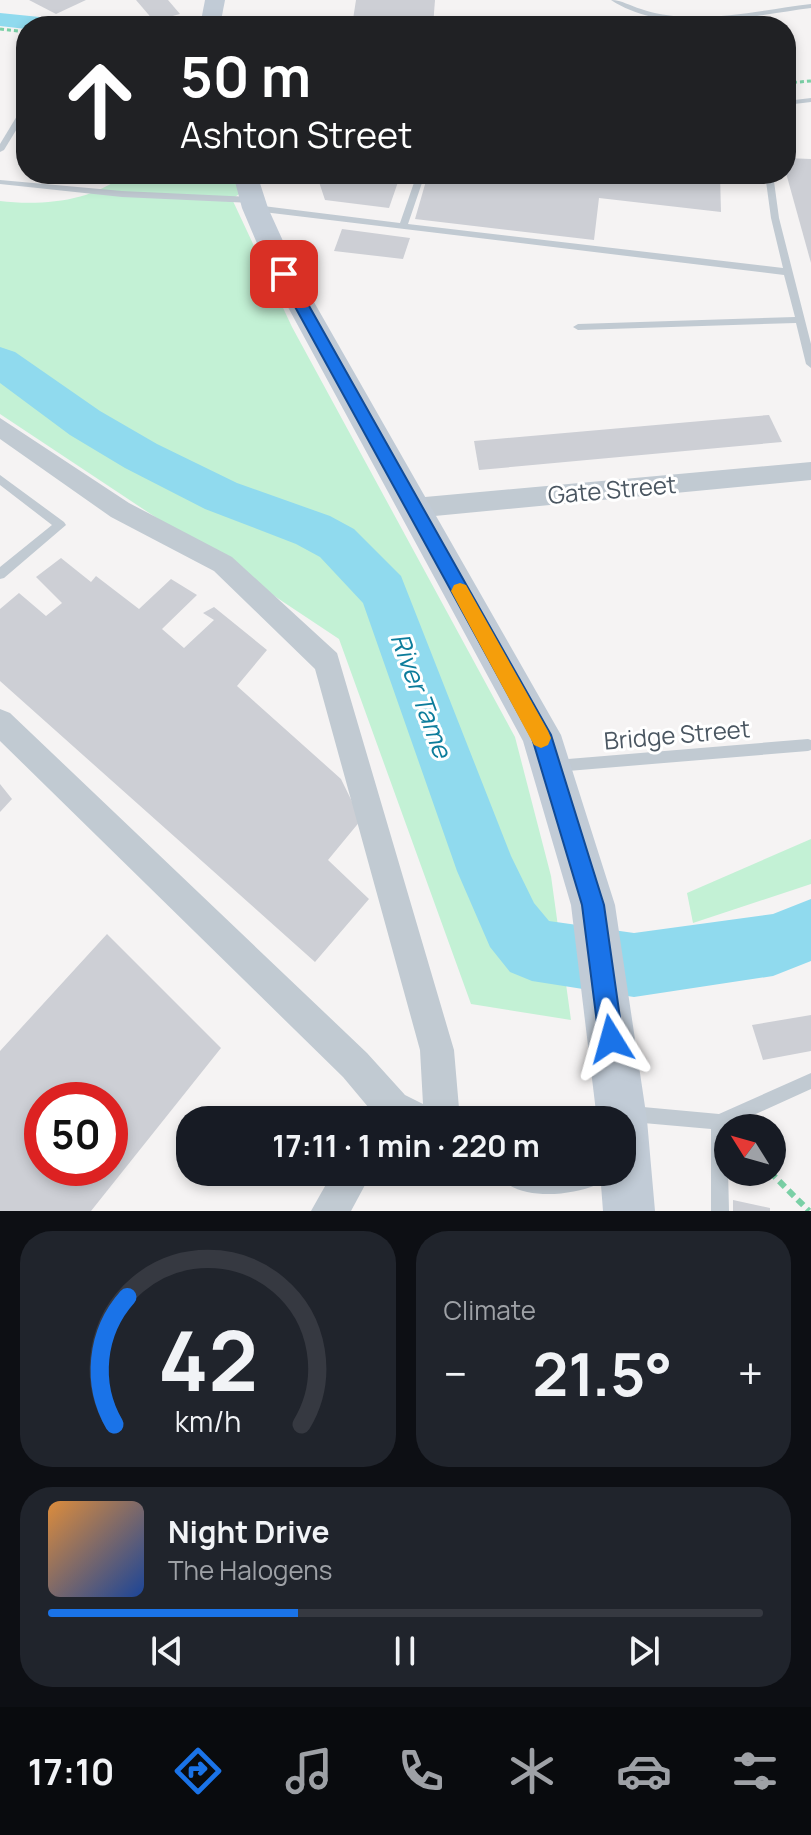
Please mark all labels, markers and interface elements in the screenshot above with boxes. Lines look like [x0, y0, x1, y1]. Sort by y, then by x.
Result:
text: 50 m [180, 37, 311, 114]
icon: ahead [48, 48, 152, 152]
text: Ashton Street [180, 110, 412, 159]
pin [250, 240, 318, 308]
icon: arrive [262, 252, 306, 296]
street label: Gate Street [546, 467, 678, 511]
water label: River Tame [383, 628, 462, 764]
street label: Bridge Street [602, 711, 752, 757]
position arrow [569, 997, 653, 1081]
speed limit sign: 50 [24, 1082, 128, 1186]
north arrow [714, 1114, 786, 1186]
map controls [714, 1114, 786, 1186]
text: 17:11 · 1 min · 220 m [272, 1125, 540, 1166]
text: Climate [444, 1292, 536, 1328]
text: 42 [158, 1302, 258, 1416]
text: 21.5° [532, 1332, 672, 1414]
text: − [444, 1343, 467, 1403]
text: + [738, 1343, 763, 1403]
text: km/h [175, 1402, 241, 1441]
text: Night Drive [168, 1511, 330, 1552]
text: The Halogens [168, 1552, 332, 1588]
icon: previous [145, 1629, 189, 1673]
icon: pause [383, 1629, 427, 1673]
icon: next [622, 1629, 666, 1673]
icon: directions [170, 1743, 226, 1799]
icon: music [281, 1743, 337, 1799]
icon: phone [393, 1743, 449, 1799]
icon: climate [504, 1743, 560, 1799]
icon: car [616, 1743, 672, 1799]
icon: filters [727, 1743, 783, 1799]
text: 17:10 [28, 1747, 114, 1796]

